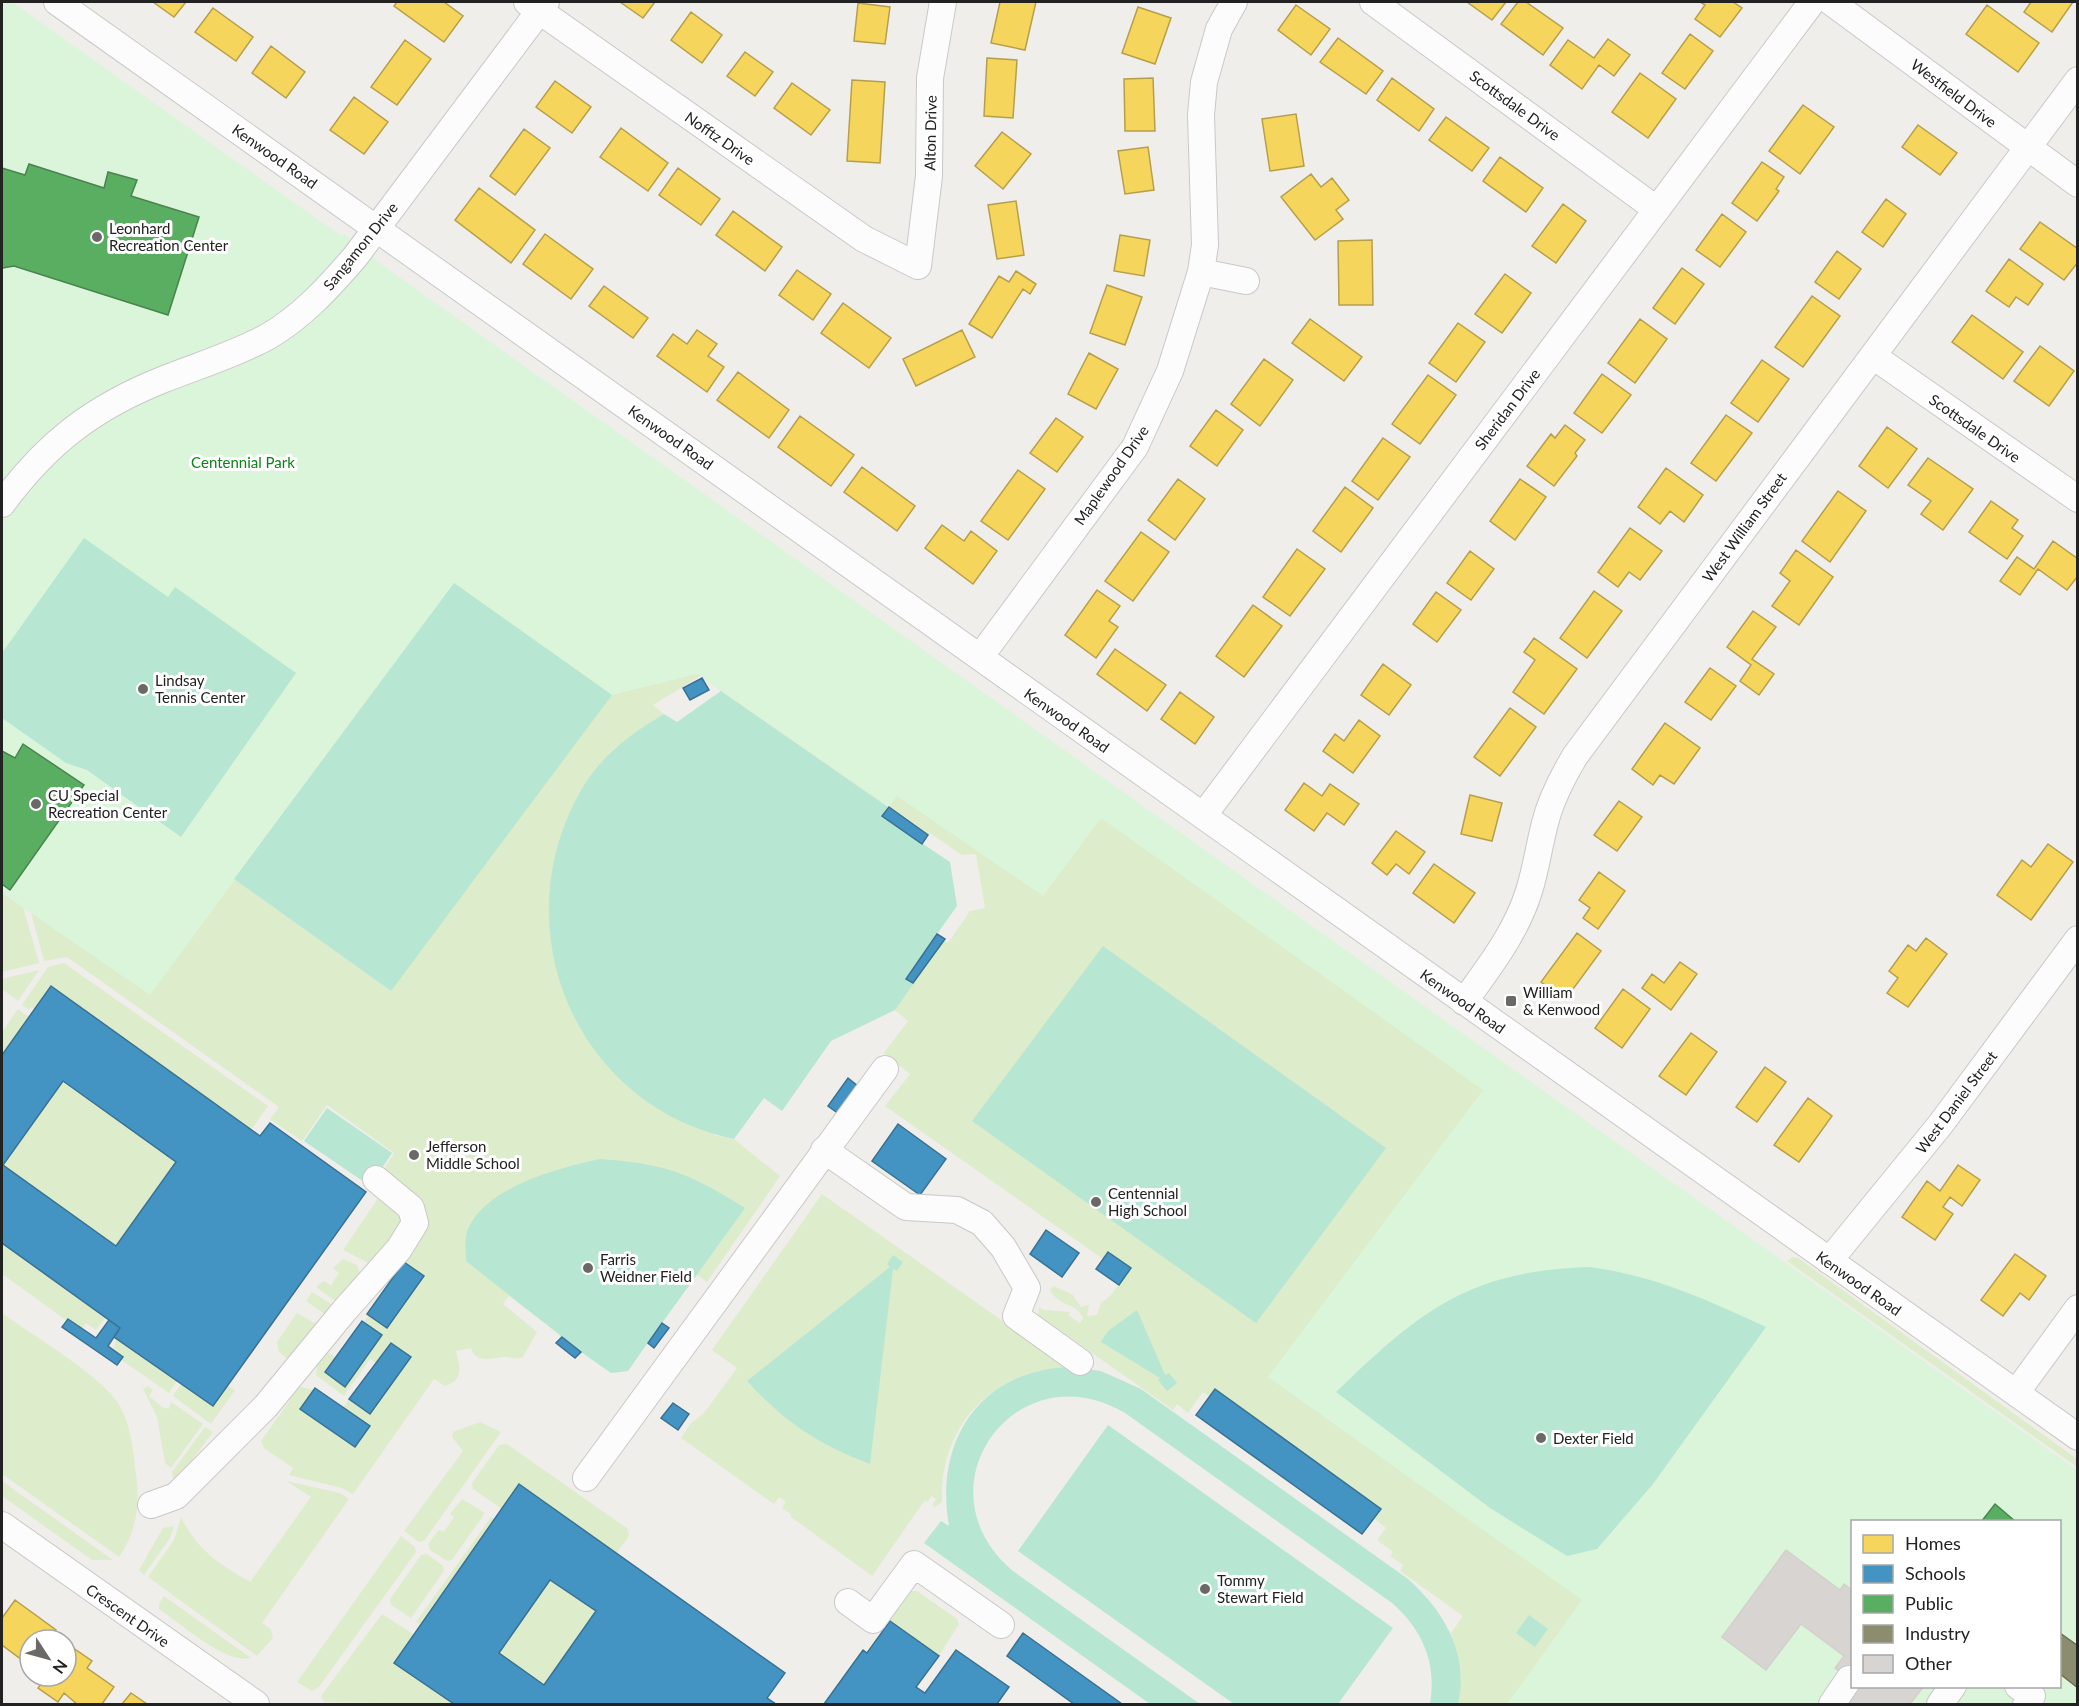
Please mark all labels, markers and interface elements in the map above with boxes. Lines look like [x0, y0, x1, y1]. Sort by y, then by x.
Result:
street label: Westfield Drive [1908, 55, 2000, 131]
street label: Scottsdale Drive [1466, 66, 1564, 144]
street label: Alton Drive [920, 95, 940, 171]
street label: Nofftz Drive [682, 107, 758, 169]
street label: Kenwood Road [229, 120, 321, 192]
street label: Sangamon Drive [319, 198, 401, 294]
place label: Leonhard Recreation Center [109, 219, 229, 254]
marker: Leonhard Recreation Center [90, 230, 104, 244]
street label: Sheridan Drive [1471, 365, 1543, 453]
street label: Scottsdale Drive [1926, 390, 2024, 466]
street label: Kenwood Road [625, 401, 717, 473]
street label: Maplewood Drive [1070, 422, 1152, 528]
park label: Centennial Park [191, 453, 295, 471]
street label: West William Street [1698, 468, 1790, 585]
place label: Lindsay Tennis Center [155, 671, 246, 706]
marker: Lindsay Tennis Center [136, 682, 150, 696]
street label: Kenwood Road [1021, 684, 1113, 756]
place label: CU Special Recreation Center [48, 786, 168, 821]
marker: CU Special Recreation Center [29, 797, 43, 811]
street label: Kenwood Road [1417, 965, 1509, 1037]
place label: William & Kenwood [1523, 983, 1600, 1018]
marker: William & Kenwood [1504, 994, 1518, 1008]
street label: West Daniel Street [1912, 1047, 2001, 1157]
place label: Jefferson Middle School [426, 1137, 520, 1172]
marker: Jefferson Middle School [407, 1148, 421, 1162]
place label: Centennial High School [1108, 1184, 1187, 1219]
marker: Centennial High School [1089, 1195, 1103, 1209]
street label: Kenwood Road [1813, 1247, 1905, 1319]
place label: Farris Weidner Field [600, 1250, 692, 1285]
marker: Farris Weidner Field [581, 1261, 595, 1275]
place label: Dexter Field [1553, 1429, 1634, 1447]
marker: Dexter Field [1534, 1431, 1548, 1445]
legend [1851, 1520, 2061, 1688]
text: Homes [1905, 1532, 1961, 1554]
text: Schools [1905, 1562, 1966, 1584]
place label: Tommy Stewart Field [1217, 1571, 1304, 1606]
street label: Crescent Drive [83, 1580, 173, 1650]
marker: Tommy Stewart Field [1198, 1582, 1212, 1596]
text: Public [1905, 1592, 1953, 1614]
text: Industry [1905, 1622, 1971, 1644]
north arrow [18, 1628, 78, 1688]
text: Other [1905, 1652, 1952, 1674]
text: N [49, 1657, 72, 1678]

